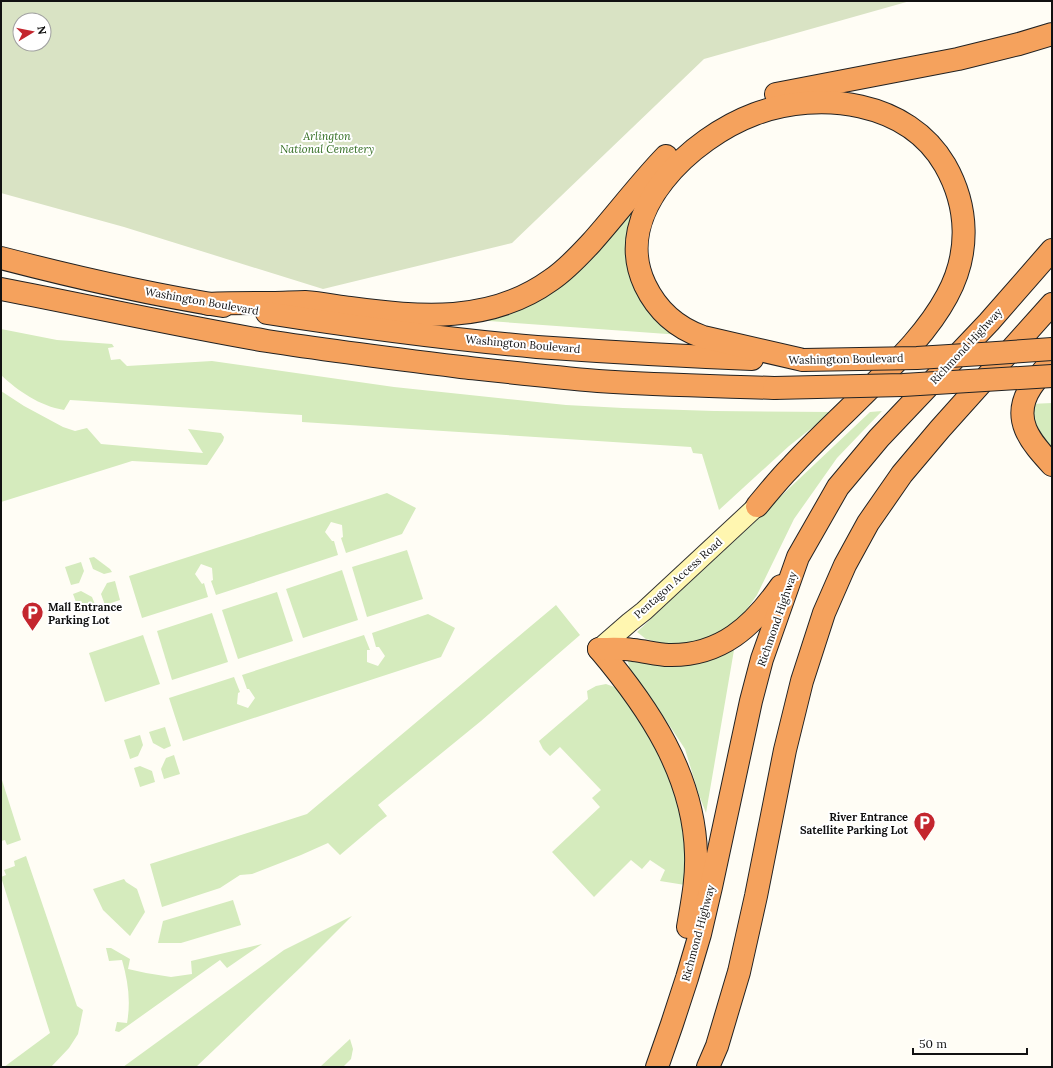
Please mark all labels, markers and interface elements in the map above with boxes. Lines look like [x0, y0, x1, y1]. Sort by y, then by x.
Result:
north arrow [12, 12, 52, 52]
text: N [34, 25, 50, 36]
park label: Arlington National Cemetery [280, 129, 374, 156]
street label: Washington Boulevard [144, 284, 260, 318]
street label: Richmond Highway [927, 305, 1005, 387]
street label: Washington Boulevard [465, 332, 581, 356]
street label: Washington Boulevard [788, 351, 904, 367]
street label: Pentagon Access Road [631, 534, 725, 621]
street label: Richmond Highway [754, 570, 800, 668]
parking icon: Mall Entrance Parking Lot [20, 600, 46, 633]
place label: Mall Entrance Parking Lot [48, 600, 122, 627]
place label: River Entrance Satellite Parking Lot [800, 810, 908, 837]
parking icon: River Entrance Satellite Parking Lot [911, 810, 937, 843]
street label: Richmond Highway [678, 883, 718, 983]
scale bar [913, 1030, 1027, 1056]
text: 50 m [919, 1036, 947, 1051]

